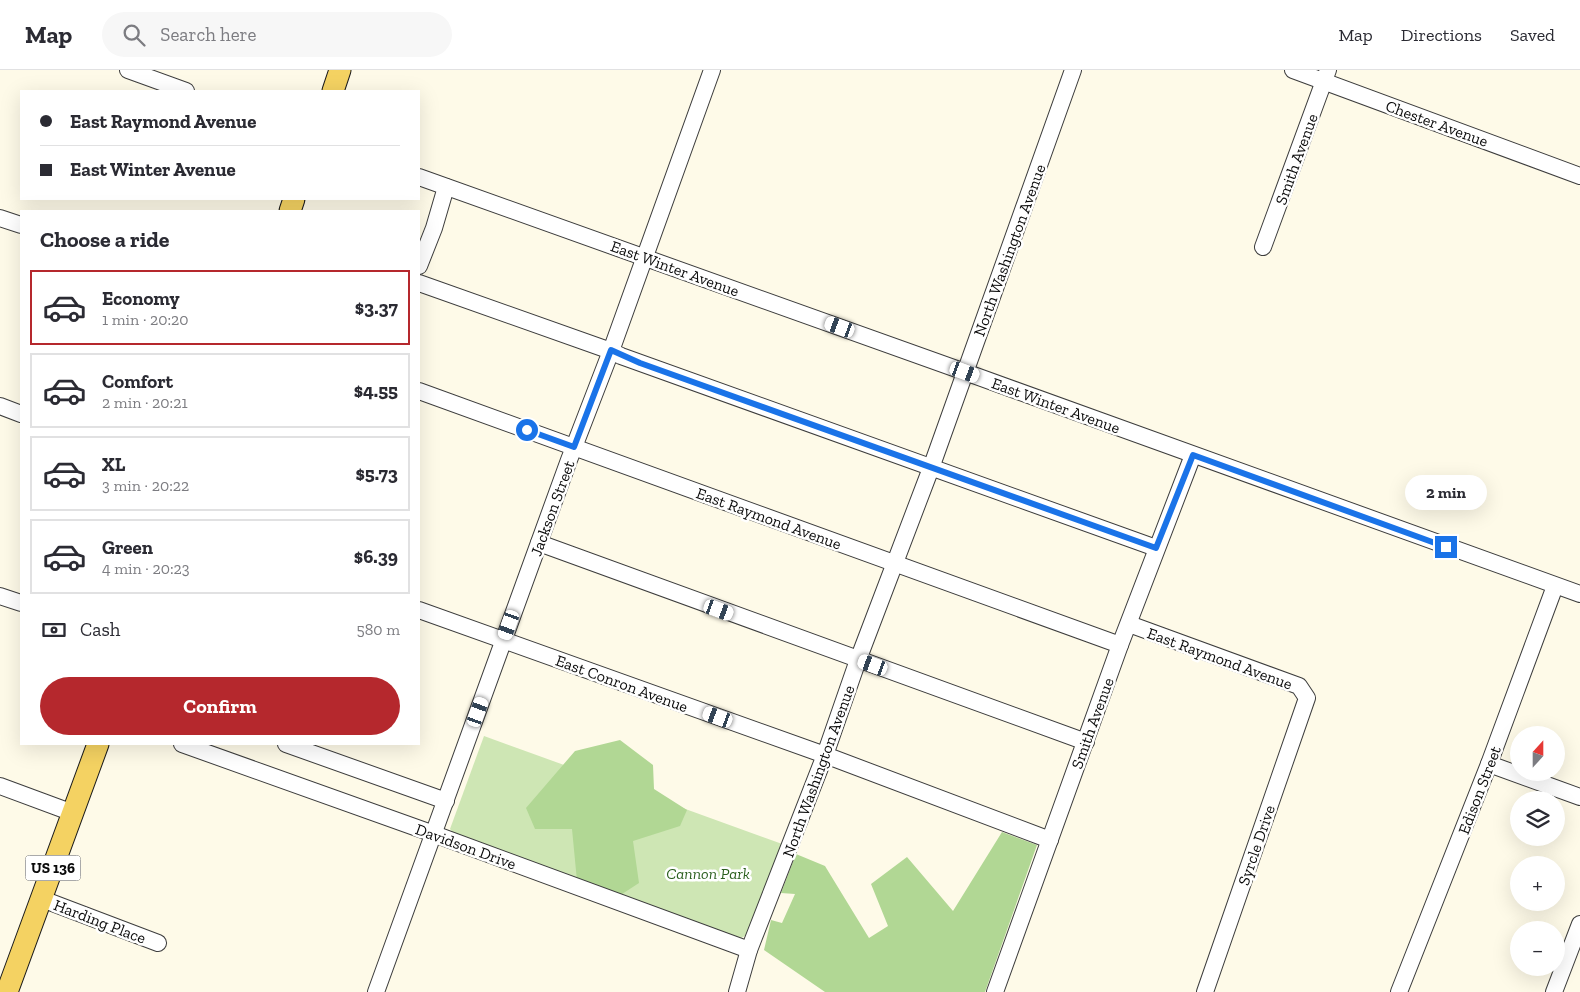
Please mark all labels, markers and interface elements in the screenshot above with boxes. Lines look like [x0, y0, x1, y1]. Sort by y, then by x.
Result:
search box [102, 12, 452, 57]
text: Map [25, 20, 72, 49]
icon: search [120, 21, 148, 49]
text: Search here [160, 23, 257, 46]
text: Map [1338, 24, 1373, 46]
text: Directions [1401, 24, 1482, 46]
text: Saved [1510, 24, 1555, 46]
street label: Chester Avenue [1383, 96, 1491, 151]
text: East Raymond Avenue [70, 110, 256, 133]
street label: Smith Avenue [1271, 111, 1322, 207]
text: East Winter Avenue [70, 158, 236, 181]
street label: North Washington Avenue [969, 162, 1049, 339]
text: Choose a ride [40, 226, 170, 253]
street label: East Winter Avenue [608, 236, 742, 301]
icon: car [42, 285, 87, 330]
text: Economy [102, 287, 180, 310]
text: $3.37 [355, 296, 398, 319]
text: 1 min · 20:20 [102, 310, 189, 329]
car [823, 315, 856, 339]
car [948, 360, 981, 384]
icon: car [42, 368, 87, 413]
text: Comfort [102, 370, 173, 393]
street label: East Winter Avenue [989, 373, 1123, 438]
text: $4.55 [354, 379, 398, 402]
text: 2 min · 20:21 [102, 393, 188, 412]
route start [516, 419, 538, 441]
icon: car [42, 451, 87, 496]
text: XL [102, 453, 125, 476]
street label: Jackson Street [526, 458, 579, 559]
text: $5.73 [355, 462, 398, 485]
callout: 2 min [1405, 474, 1487, 510]
text: 3 min · 20:22 [102, 476, 189, 495]
street label: East Raymond Avenue [694, 483, 844, 554]
text: 2 min [1426, 483, 1466, 502]
icon: car [42, 534, 87, 579]
text: Green [102, 536, 153, 559]
route end [1435, 536, 1457, 558]
text: $6.39 [354, 545, 398, 568]
text: 4 min · 20:23 [102, 559, 190, 578]
car [702, 598, 735, 622]
car [496, 608, 521, 642]
icon: cash [40, 616, 68, 644]
text: Cash [80, 618, 120, 641]
text: 580 m [357, 620, 400, 639]
street label: East Raymond Avenue [1145, 623, 1295, 694]
street label: East Conron Avenue [553, 651, 691, 716]
car [856, 653, 889, 677]
street label: Smith Avenue [1067, 675, 1118, 771]
button: Confirm [40, 677, 400, 735]
street label: North Washington Avenue [778, 683, 858, 860]
car [465, 695, 490, 729]
car [701, 705, 734, 729]
north arrow [1510, 726, 1565, 781]
map controls [1510, 726, 1565, 976]
street label: Edison Street [1454, 743, 1505, 837]
button: layers [1510, 791, 1565, 846]
street label: Syrcle Drive [1234, 802, 1279, 888]
street label: Davidson Drive [413, 819, 519, 873]
road number: US 136 [26, 856, 80, 880]
button: + [1510, 856, 1565, 911]
park label: Cannon Park [666, 864, 750, 883]
street label: Harding Place [51, 895, 149, 948]
button: − [1510, 921, 1565, 976]

